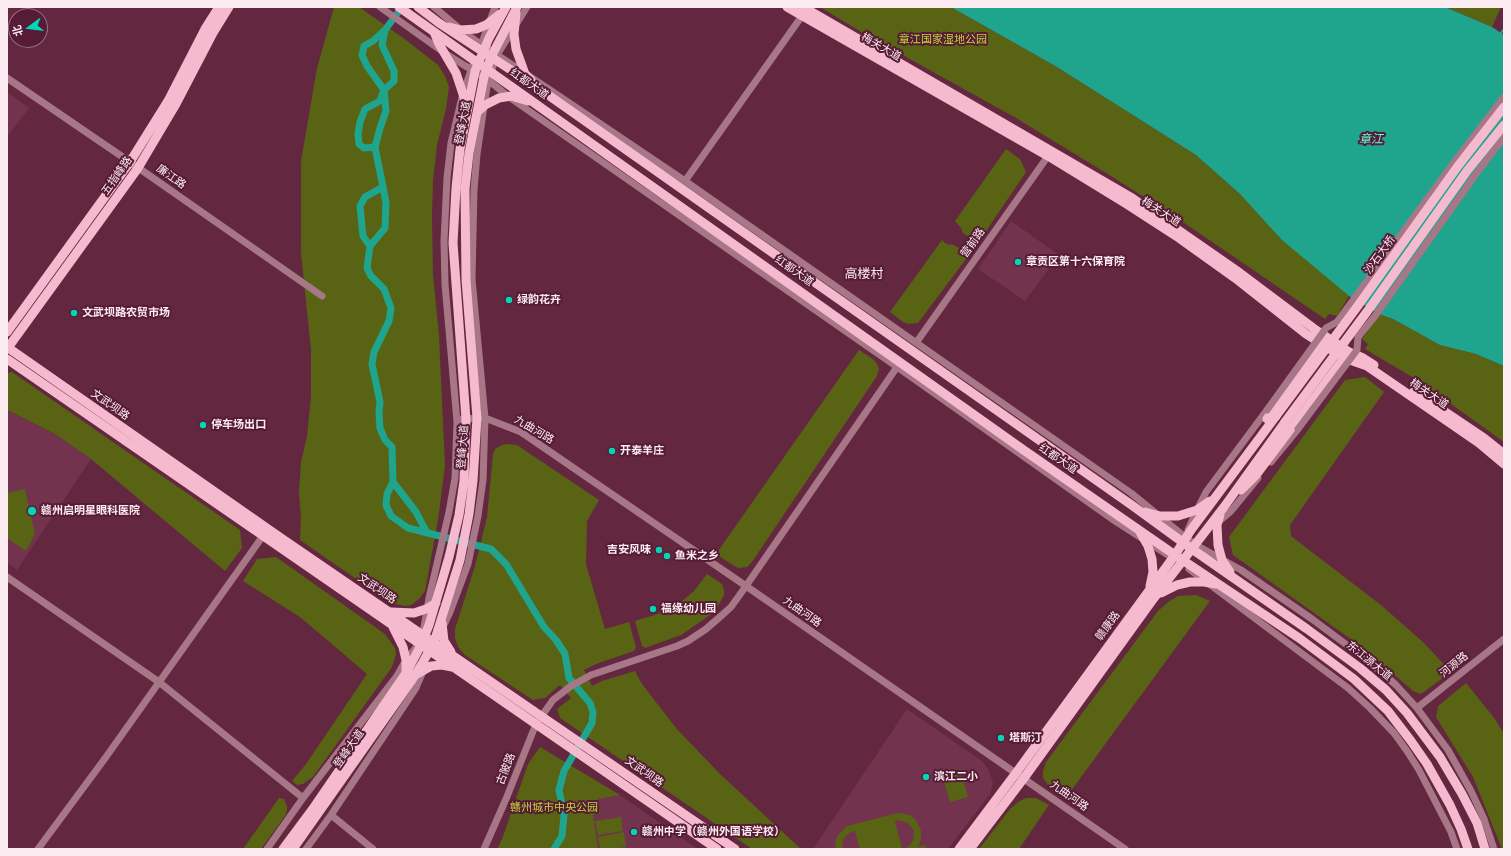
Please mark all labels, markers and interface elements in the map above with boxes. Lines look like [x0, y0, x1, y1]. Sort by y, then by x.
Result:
north arrow [8, 8, 48, 48]
text: 北 [8, 24, 26, 38]
street label: 梅关大道 [859, 30, 903, 64]
park label: 章江国家湿地公园 [899, 33, 987, 47]
street label: 红都大道 [507, 66, 551, 102]
street label: 登峰大道 [452, 100, 474, 146]
water label: 章江 [1359, 133, 1383, 147]
street label: 五指峰路 [99, 154, 135, 198]
street label: 廉江路 [154, 162, 188, 192]
street label: 梅关大道 [1139, 194, 1183, 230]
street label: 营前路 [958, 226, 988, 260]
street label: 沙石大桥 [1362, 233, 1398, 277]
street label: 红都大道 [772, 253, 816, 289]
place label: 章贡区第十六保育院 [1026, 255, 1125, 269]
marker: 章贡区第十六保育院 [1013, 257, 1023, 267]
district label: 高楼村 [845, 266, 883, 282]
place label: 绿韵花卉 [517, 293, 561, 307]
marker: 绿韵花卉 [504, 295, 514, 305]
place label: 文武坝路农贸市场 [82, 306, 170, 320]
marker: 文武坝路农贸市场 [69, 308, 79, 318]
street label: 梅关大道 [1407, 376, 1451, 412]
street label: 文武坝路 [88, 387, 132, 423]
street label: 九曲河路 [512, 413, 556, 447]
place label: 停车场出口 [211, 418, 266, 432]
marker: 停车场出口 [198, 420, 208, 430]
street label: 登峰大道 [455, 425, 471, 469]
street label: 红都大道 [1036, 441, 1080, 477]
place label: 开泰羊庄 [620, 444, 664, 458]
marker: 开泰羊庄 [607, 446, 617, 456]
place label: 赣州启明星眼科医院 [41, 504, 140, 518]
marker: 赣州启明星眼科医院 [26, 505, 38, 517]
place label: 吉安风味 [607, 543, 651, 557]
marker: 吉安风味 [654, 545, 664, 555]
place label: 鱼米之乡 [675, 549, 719, 563]
marker: 鱼米之乡 [662, 551, 672, 561]
street label: 文武坝路 [355, 571, 399, 607]
street label: 九曲河路 [780, 594, 824, 630]
place label: 福缘幼儿园 [661, 602, 716, 616]
marker: 福缘幼儿园 [648, 604, 658, 614]
street label: 赣康路 [1093, 609, 1123, 643]
street label: 东江源大道 [1343, 639, 1395, 683]
street label: 河源路 [1437, 649, 1471, 681]
street label: 登峰大道 [331, 727, 367, 771]
place label: 塔斯汀 [1009, 731, 1042, 745]
marker: 塔斯汀 [996, 733, 1006, 743]
street label: 古陂路 [494, 751, 518, 787]
street label: 文武坝路 [622, 754, 666, 790]
place label: 滨江二小 [934, 770, 978, 784]
marker: 滨江二小 [921, 772, 931, 782]
street label: 九曲河路 [1047, 778, 1091, 814]
park label: 赣州城市中央公园 [510, 801, 598, 815]
place label: 赣州中学（赣州外国语学校） [642, 825, 785, 839]
marker: 赣州中学（赣州外国语学校） [629, 827, 639, 837]

